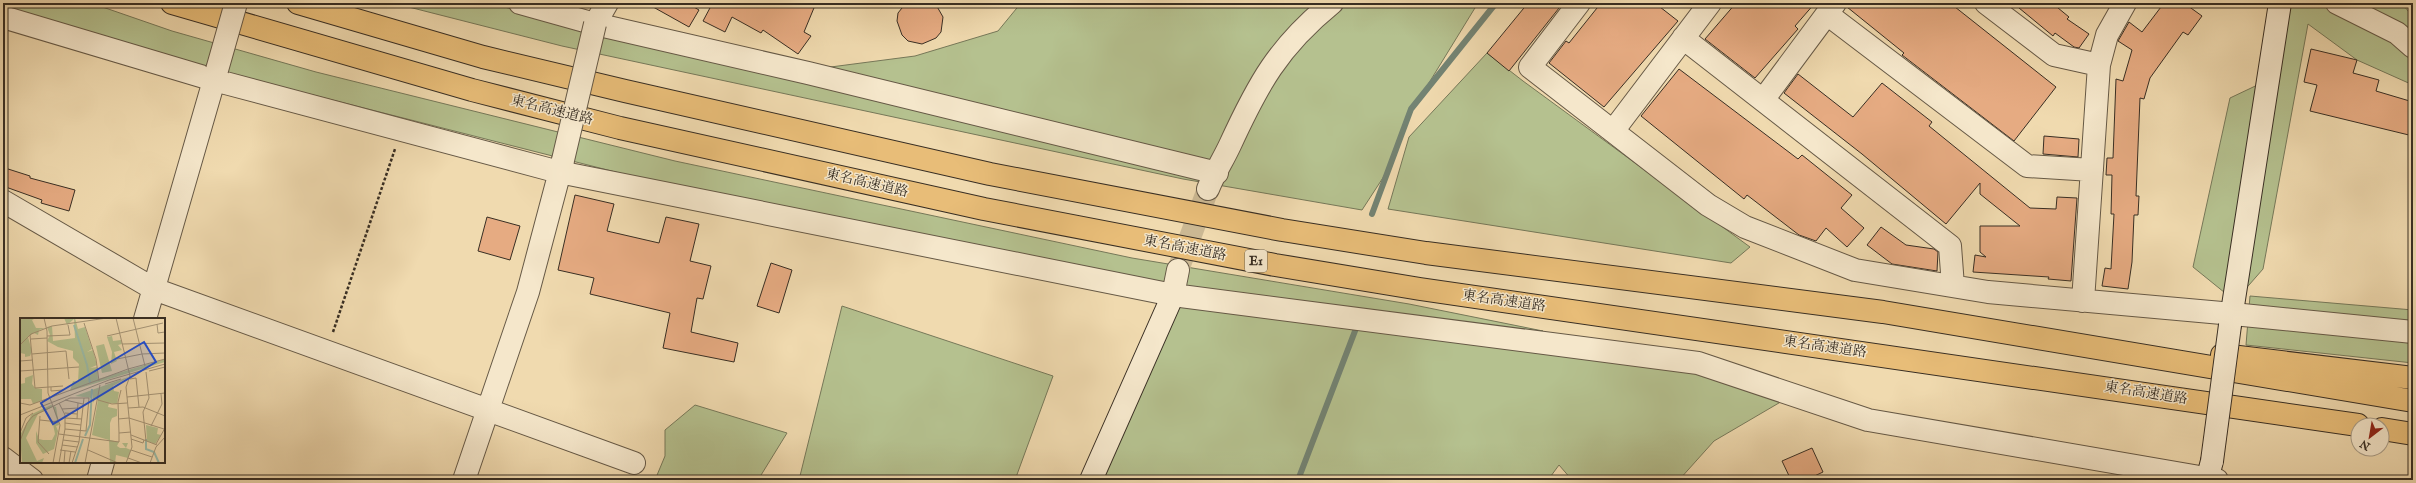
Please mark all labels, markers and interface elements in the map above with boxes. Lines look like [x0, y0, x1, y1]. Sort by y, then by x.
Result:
street label: 東名高速道路 [509, 91, 595, 129]
street label: 東名高速道路 [824, 165, 910, 201]
street label: 東名高速道路 [1142, 231, 1228, 265]
road number: E1 [1245, 250, 1267, 272]
street label: 東名高速道路 [1461, 286, 1547, 316]
inset map [20, 318, 165, 463]
street label: 東名高速道路 [1782, 332, 1868, 362]
street label: 東名高速道路 [2103, 378, 2189, 408]
north arrow [2350, 417, 2390, 457]
text: N [2357, 436, 2374, 454]

